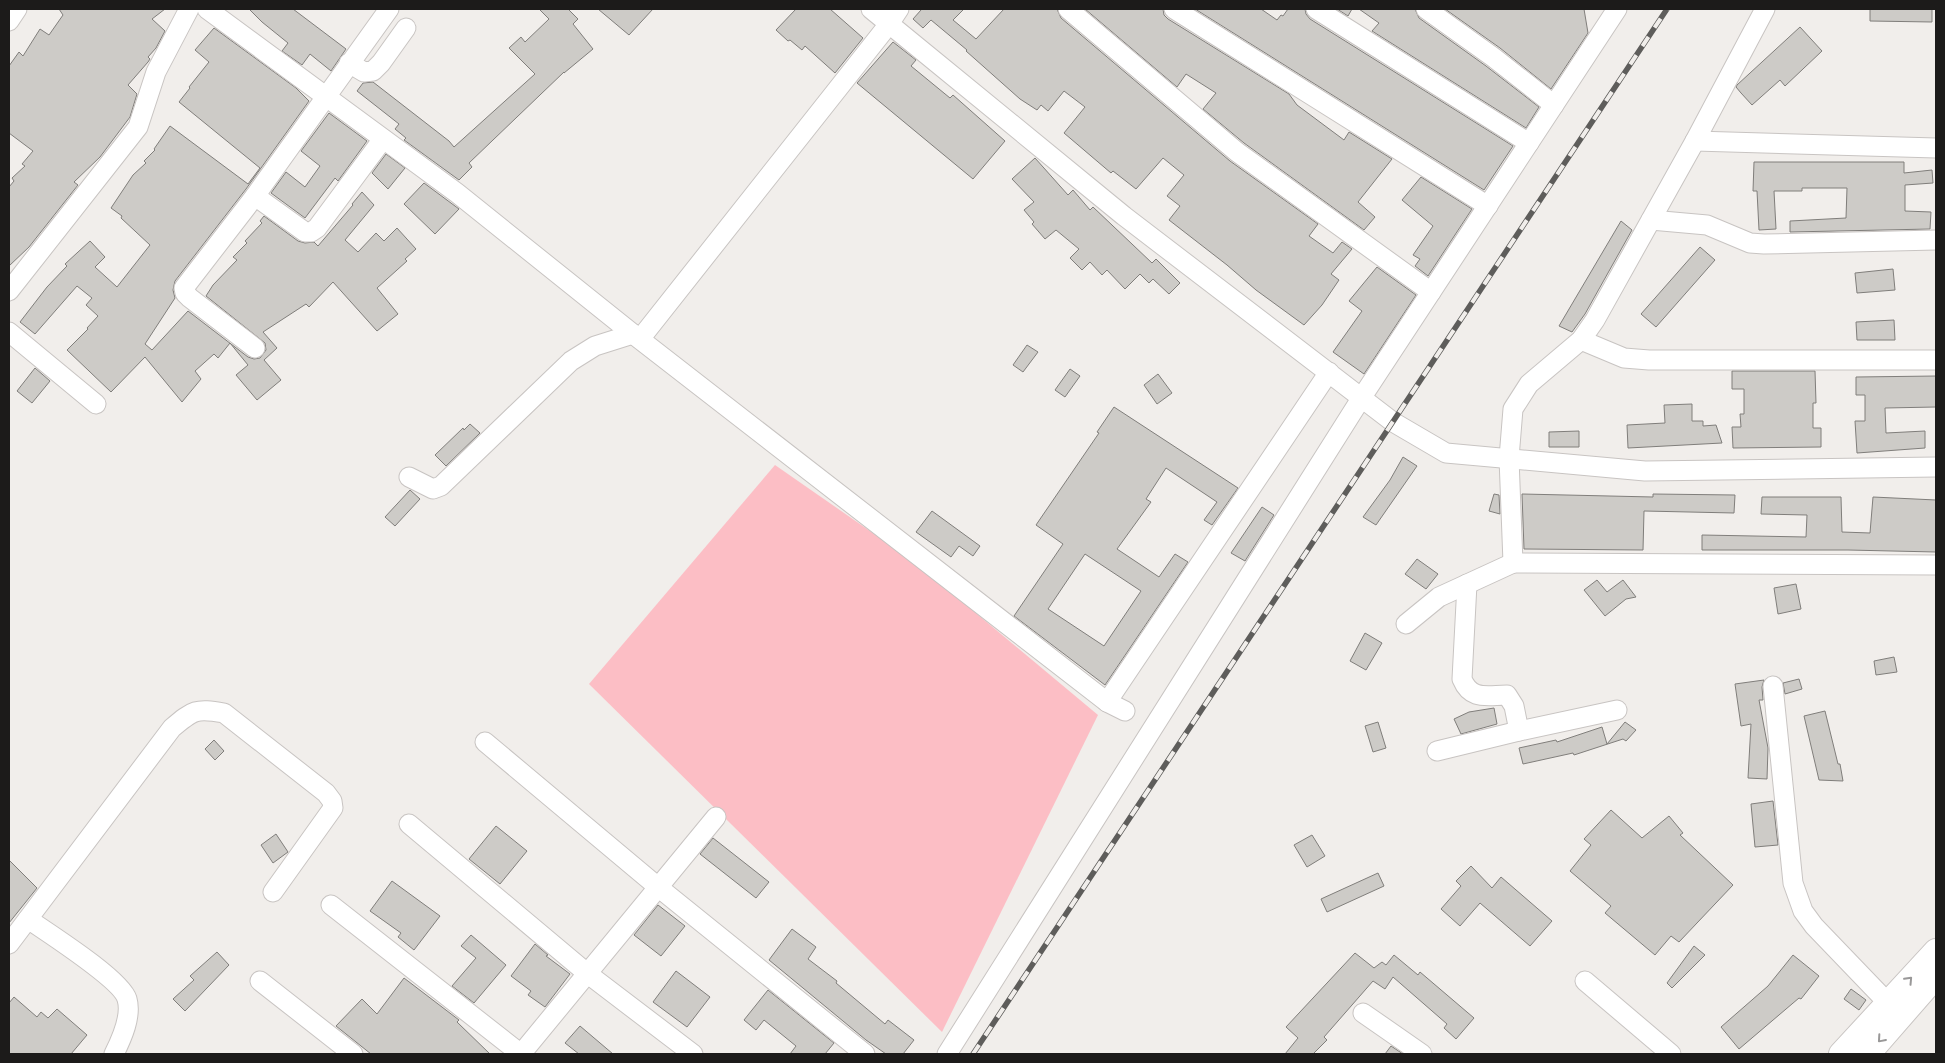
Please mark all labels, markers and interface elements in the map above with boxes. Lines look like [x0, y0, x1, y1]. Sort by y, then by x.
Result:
one-way arrow [1903, 976, 1912, 985]
one-way arrow [1878, 1033, 1887, 1042]

